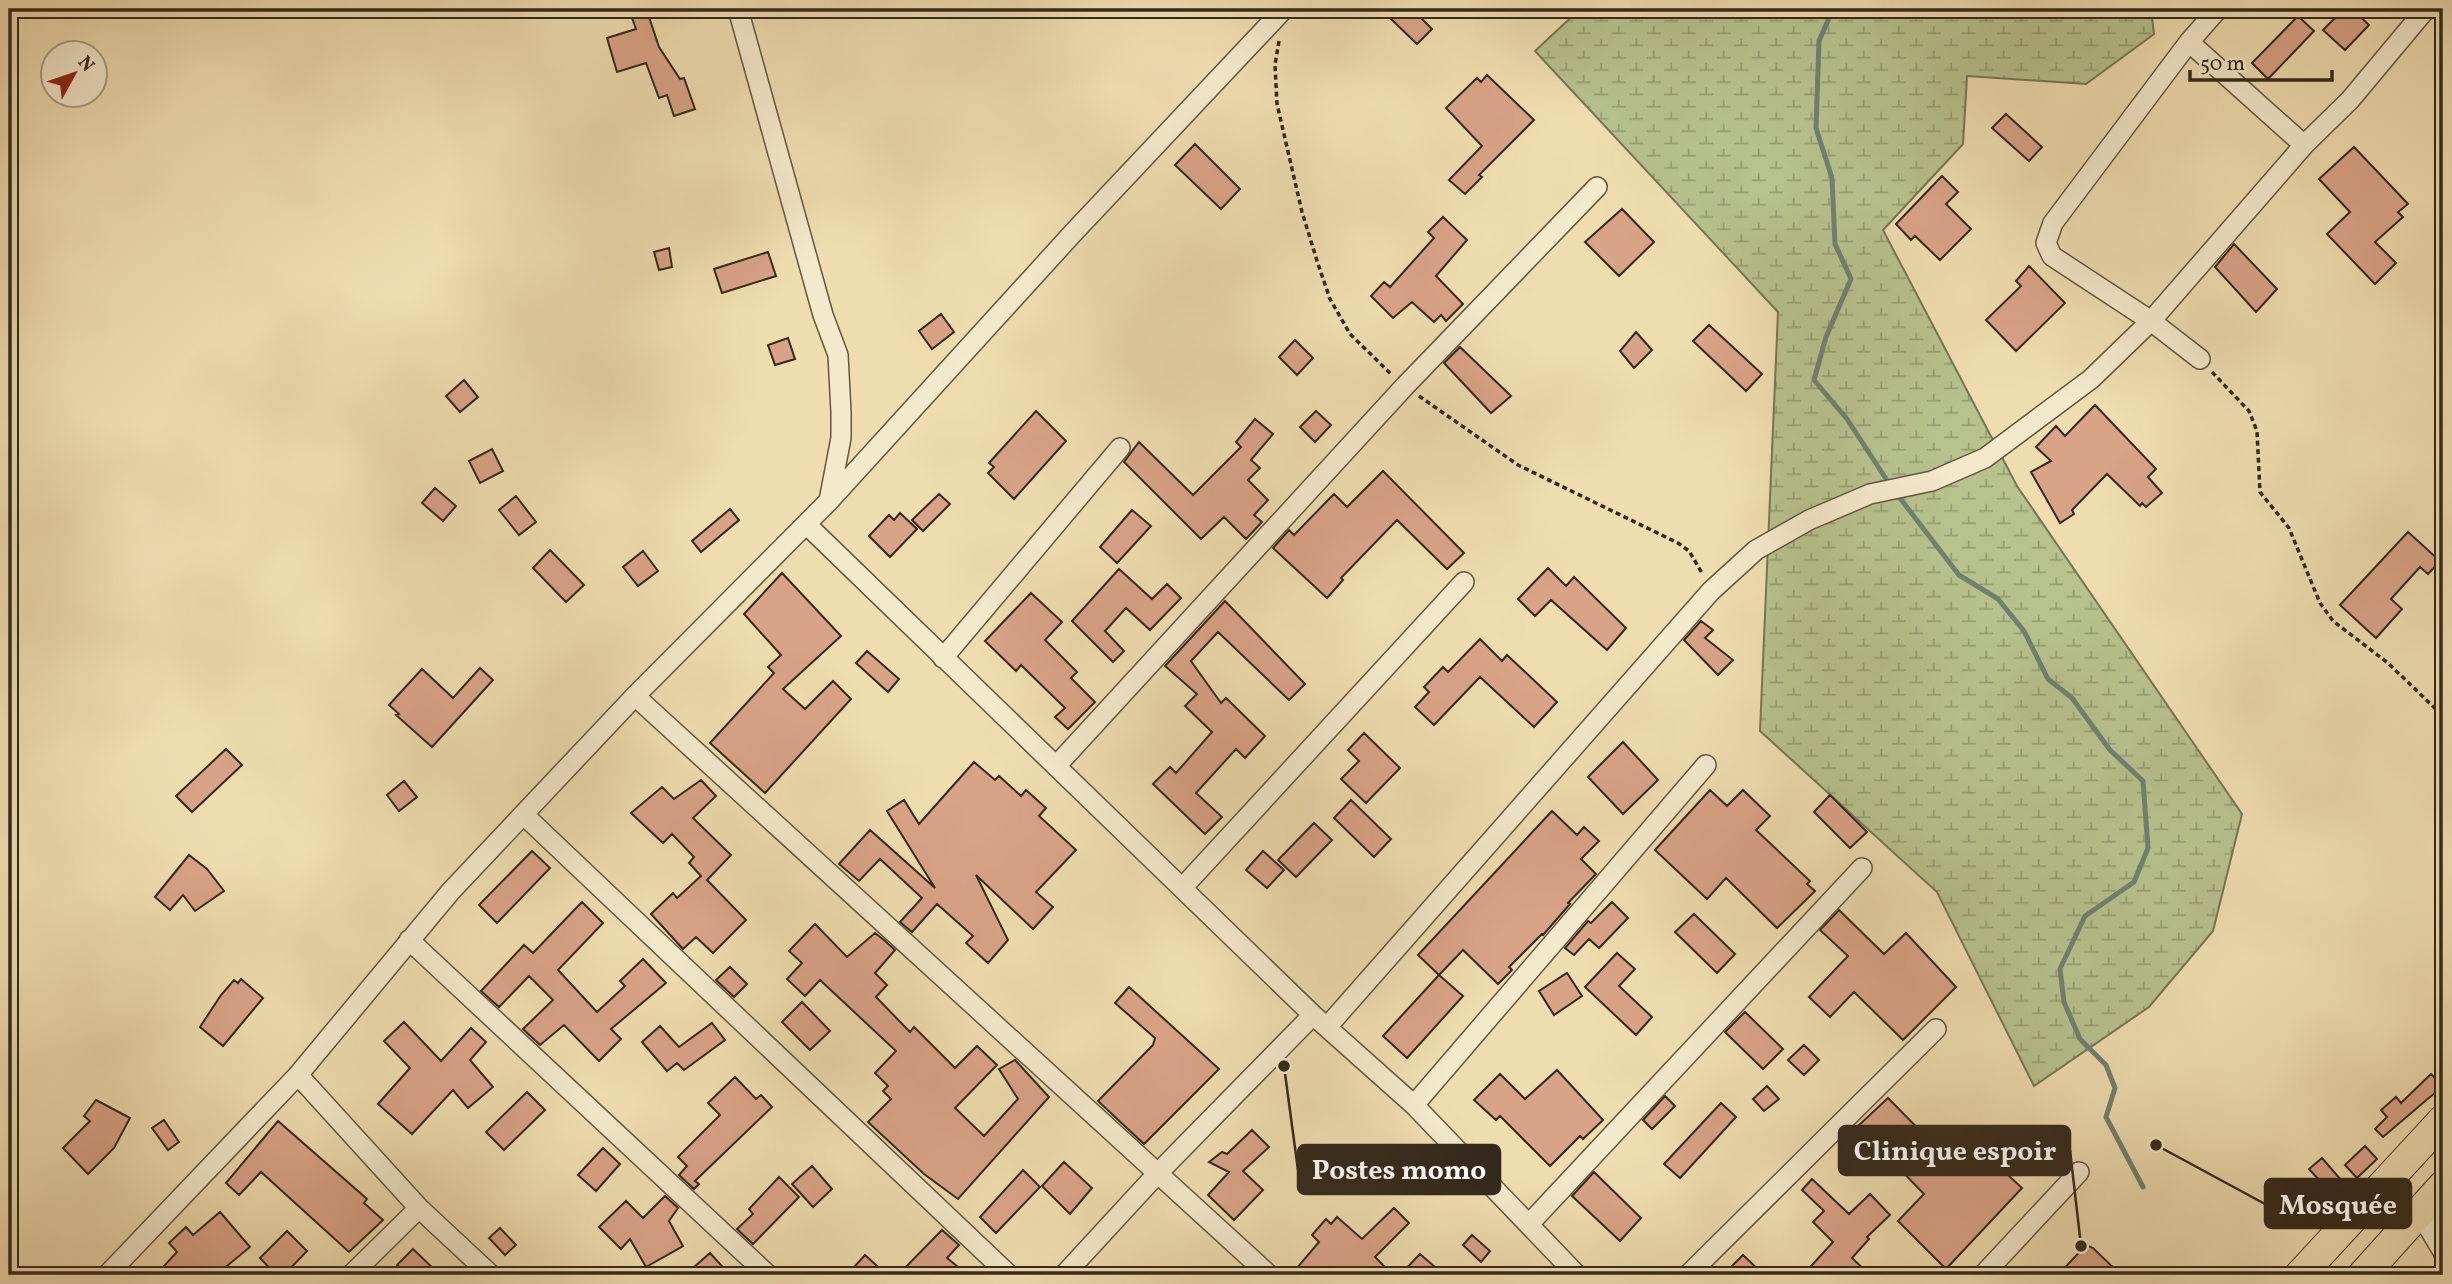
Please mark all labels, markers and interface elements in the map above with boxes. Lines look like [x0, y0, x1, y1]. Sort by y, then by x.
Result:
north arrow [38, 38, 108, 108]
scale bar [2190, 38, 2331, 82]
text: 50 m [2200, 50, 2245, 79]
text: N [71, 51, 100, 78]
callout: Clinique espoir [1839, 1126, 2070, 1175]
text: Clinique espoir [1854, 1133, 2056, 1172]
callout: Postes momo [1298, 1145, 1500, 1194]
text: Postes momo [1312, 1152, 1486, 1191]
callout: Mosquée [2265, 1179, 2411, 1228]
text: Mosquée [2279, 1187, 2397, 1226]

